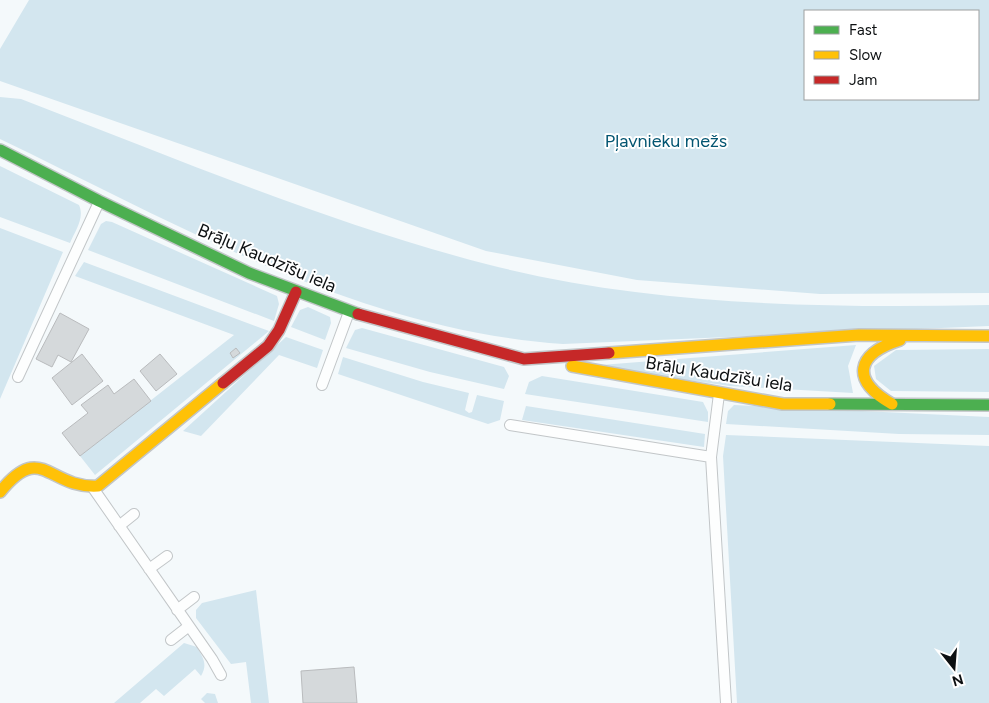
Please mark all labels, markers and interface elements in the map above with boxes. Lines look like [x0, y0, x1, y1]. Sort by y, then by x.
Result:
legend [804, 10, 979, 100]
text: Fast [849, 21, 878, 39]
text: Slow [849, 46, 882, 64]
text: Jam [849, 71, 877, 89]
park label: Pļavnieku mežs [605, 130, 727, 152]
street label: Brāļu Kaudzīšu iela [194, 219, 340, 297]
street label: Brāļu Kaudzīšu iela [644, 352, 794, 396]
north arrow [929, 643, 979, 693]
text: N [950, 670, 965, 690]

